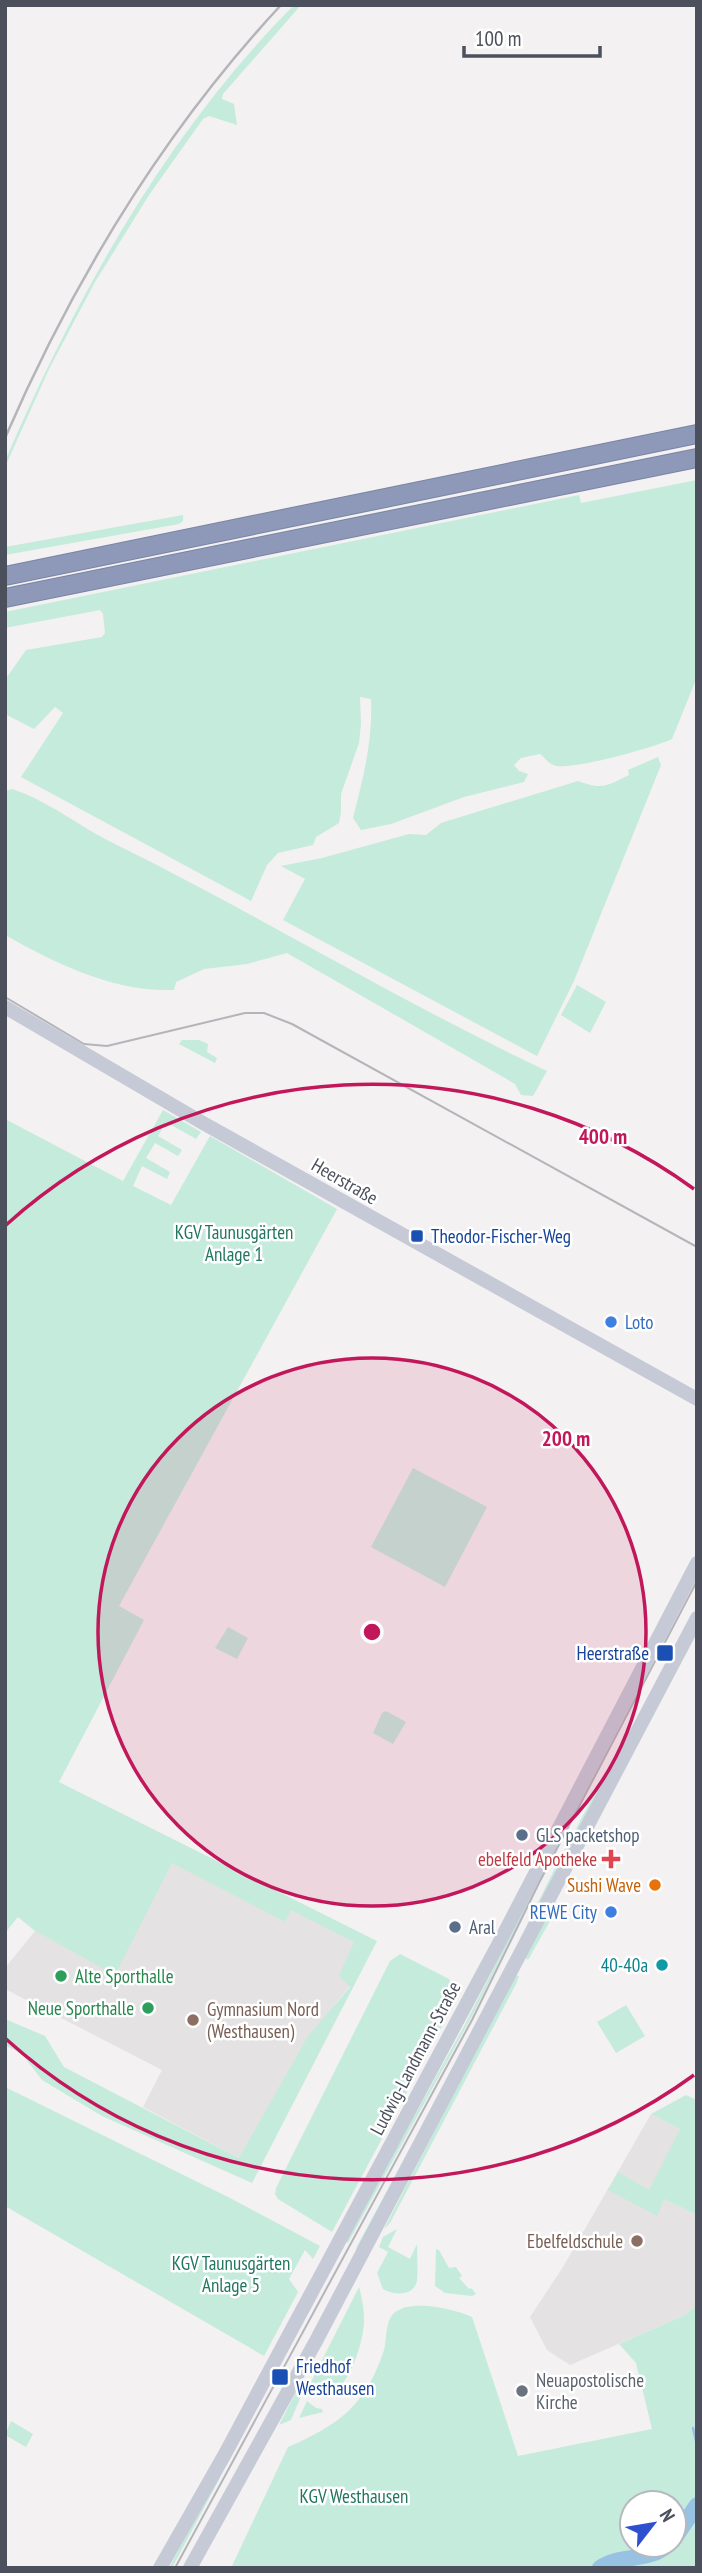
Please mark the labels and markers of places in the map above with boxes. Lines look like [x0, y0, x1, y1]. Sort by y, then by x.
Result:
place label: Theodor-Fischer-Weg [431, 1224, 571, 1248]
marker: Theodor-Fischer-Weg [409, 1228, 425, 1244]
place label: Loto [625, 1310, 654, 1334]
marker: Loto [603, 1314, 619, 1330]
centre of rings [360, 1620, 384, 1644]
place label: Heerstraße [576, 1641, 649, 1665]
marker: Heerstraße [655, 1643, 675, 1663]
place label: GLS packetshop [536, 1823, 640, 1847]
marker: GLS packetshop [514, 1827, 530, 1843]
place label: ebelfeld Apotheke [478, 1847, 597, 1871]
marker: ebelfeld Apotheke [603, 1851, 619, 1867]
place label: Sushi Wave [567, 1873, 641, 1897]
marker: Sushi Wave [647, 1877, 663, 1893]
place label: REWE City [530, 1900, 598, 1924]
marker: REWE City [603, 1904, 619, 1920]
place label: Aral [469, 1915, 496, 1939]
marker: Aral [447, 1919, 463, 1935]
place label: 40-40a [601, 1953, 648, 1977]
marker: 40-40a [654, 1957, 670, 1973]
place label: Alte Sporthalle [75, 1964, 174, 1988]
marker: Alte Sporthalle [53, 1968, 69, 1984]
place label: Neue Sporthalle [28, 1996, 134, 2020]
place label: Gymnasium Nord (Westhausen) [207, 1997, 319, 2043]
marker: Neue Sporthalle [140, 2000, 156, 2016]
marker: Gymnasium Nord (Westhausen) [185, 2012, 201, 2028]
place label: Ebelfeldschule [527, 2229, 623, 2253]
marker: Ebelfeldschule [629, 2233, 645, 2249]
place label: Friedhof Westhausen [296, 2354, 374, 2400]
marker: Friedhof Westhausen [270, 2367, 290, 2387]
place label: Neuapostolische Kirche [536, 2368, 644, 2414]
marker: Neuapostolische Kirche [514, 2383, 530, 2399]

